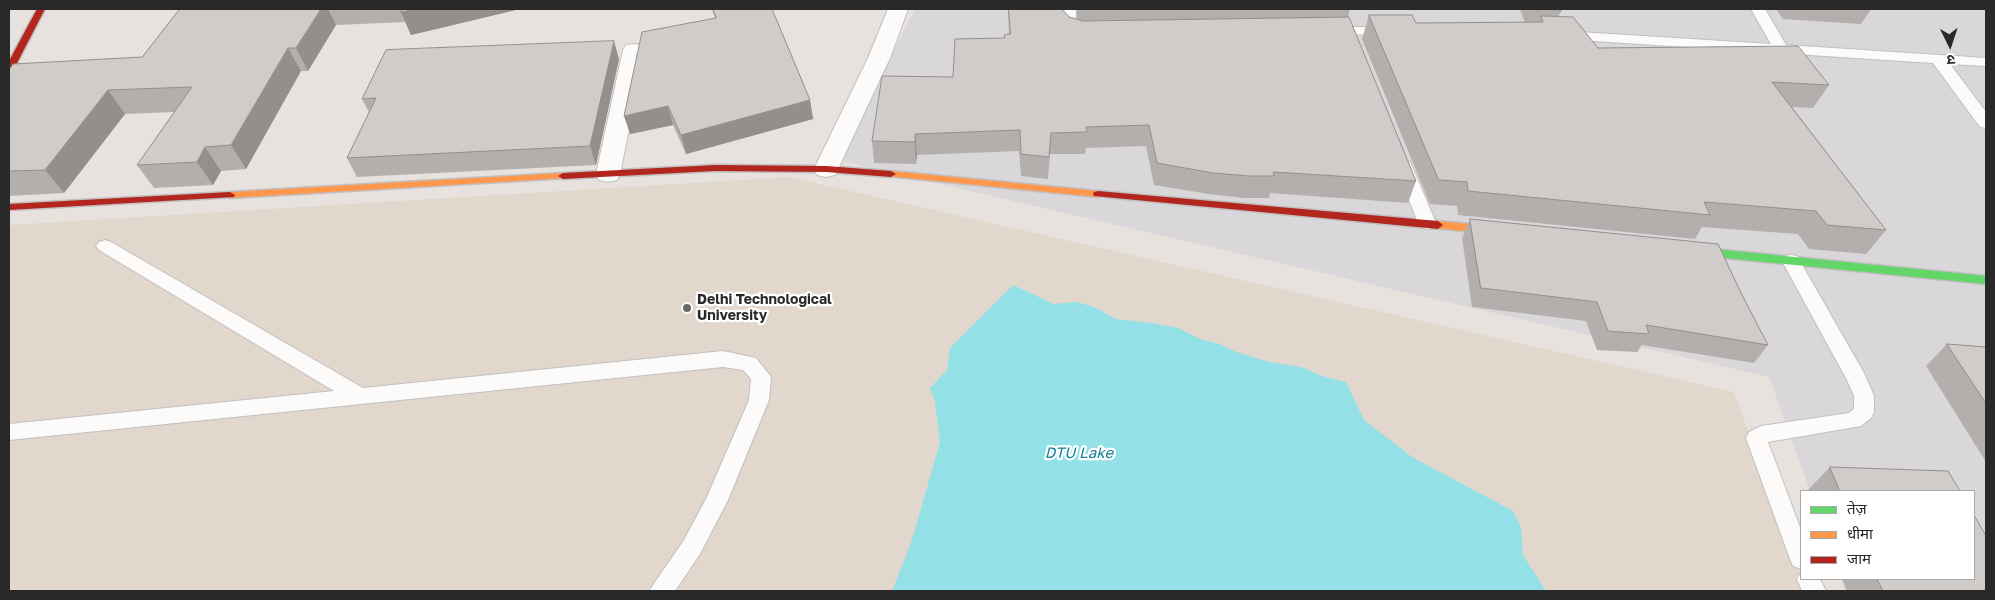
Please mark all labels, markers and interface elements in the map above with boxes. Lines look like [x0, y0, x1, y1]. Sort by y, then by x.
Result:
north arrow [1925, 20, 1975, 70]
text: उ [1946, 52, 1956, 69]
place label: Delhi Technological University [697, 292, 832, 324]
marker: Delhi Technological University [681, 302, 693, 314]
water label: DTU Lake [1045, 444, 1113, 462]
legend [1800, 490, 1975, 580]
text: तेज़ [1847, 499, 1867, 517]
text: धीमा [1847, 524, 1873, 542]
text: जाम [1847, 549, 1871, 567]

